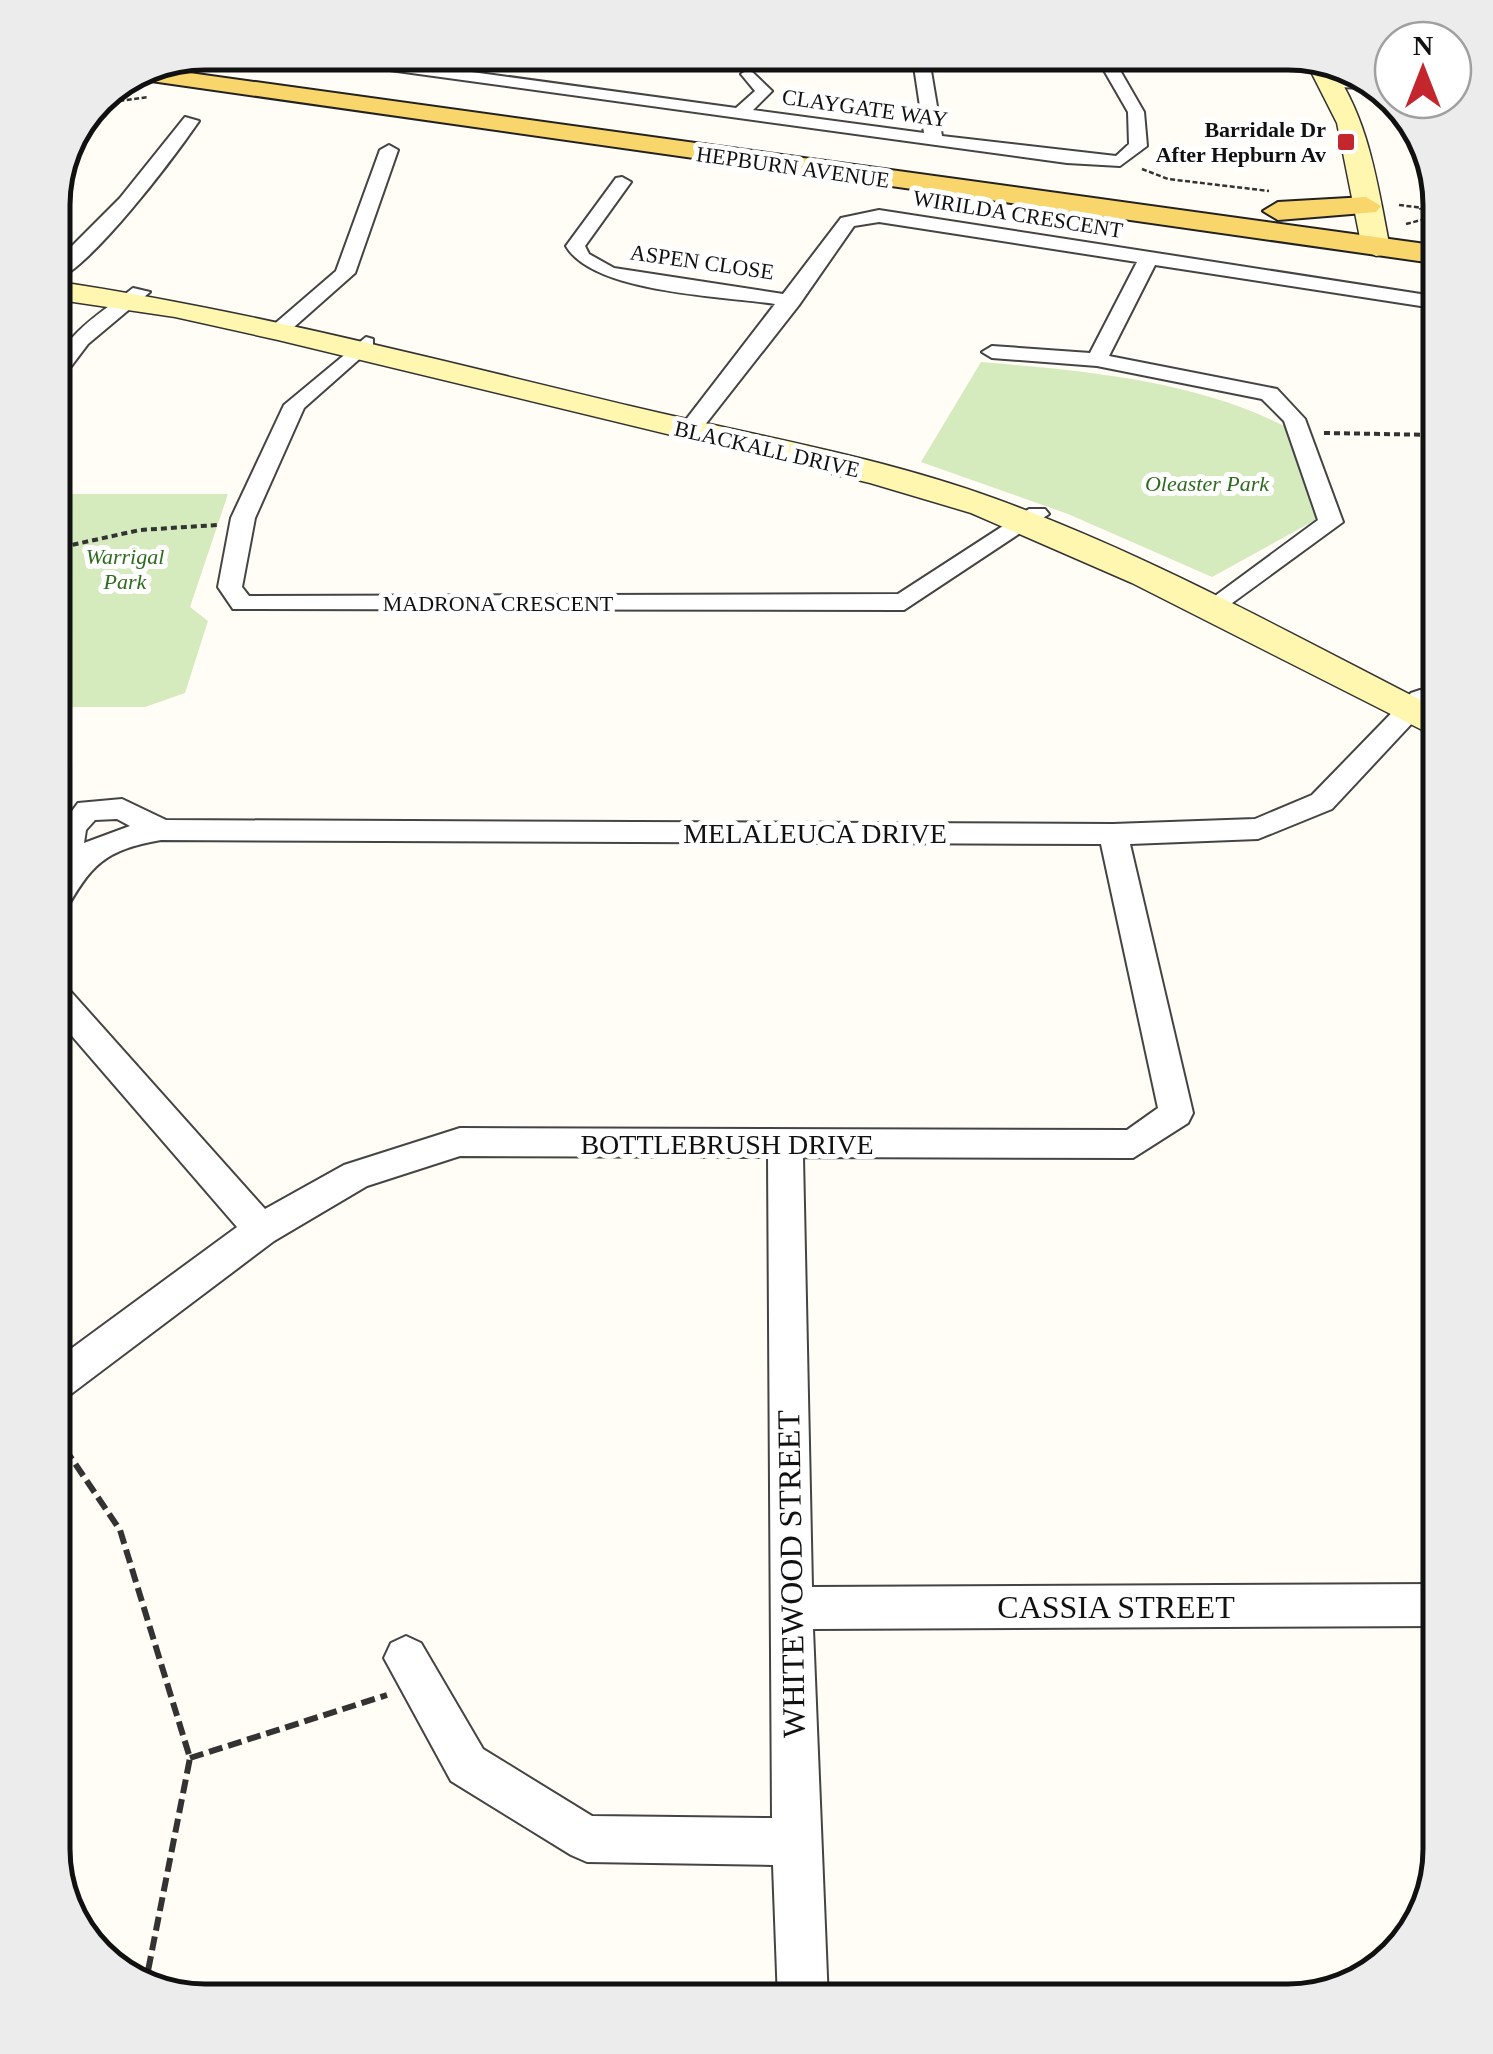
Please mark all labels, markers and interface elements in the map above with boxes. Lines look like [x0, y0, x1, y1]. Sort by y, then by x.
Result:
north arrow [1373, 20, 1473, 120]
text: N [1413, 30, 1433, 61]
street label: CLAYGATE WAY [780, 84, 950, 132]
place label: Barridale Dr After Hepburn Av [1156, 117, 1326, 167]
marker: Barridale Dr After Hepburn Av [1335, 131, 1357, 153]
street label: HEPBURN AVENUE [695, 141, 891, 193]
street label: WIRILDA CRESCENT [911, 185, 1125, 243]
street label: ASPEN CLOSE [629, 240, 775, 284]
street label: BLACKALL DRIVE [672, 416, 862, 482]
park label: Oleaster Park [1145, 471, 1270, 496]
park label: Warrigal Park [86, 544, 164, 594]
street label: MADRONA CRESCENT [383, 591, 614, 616]
street label: MELALEUCA DRIVE [683, 818, 947, 849]
street label: BOTTLEBRUSH DRIVE [580, 1129, 874, 1160]
street label: WHITEWOOD STREET [770, 1409, 812, 1738]
street label: CASSIA STREET [997, 1589, 1235, 1625]

